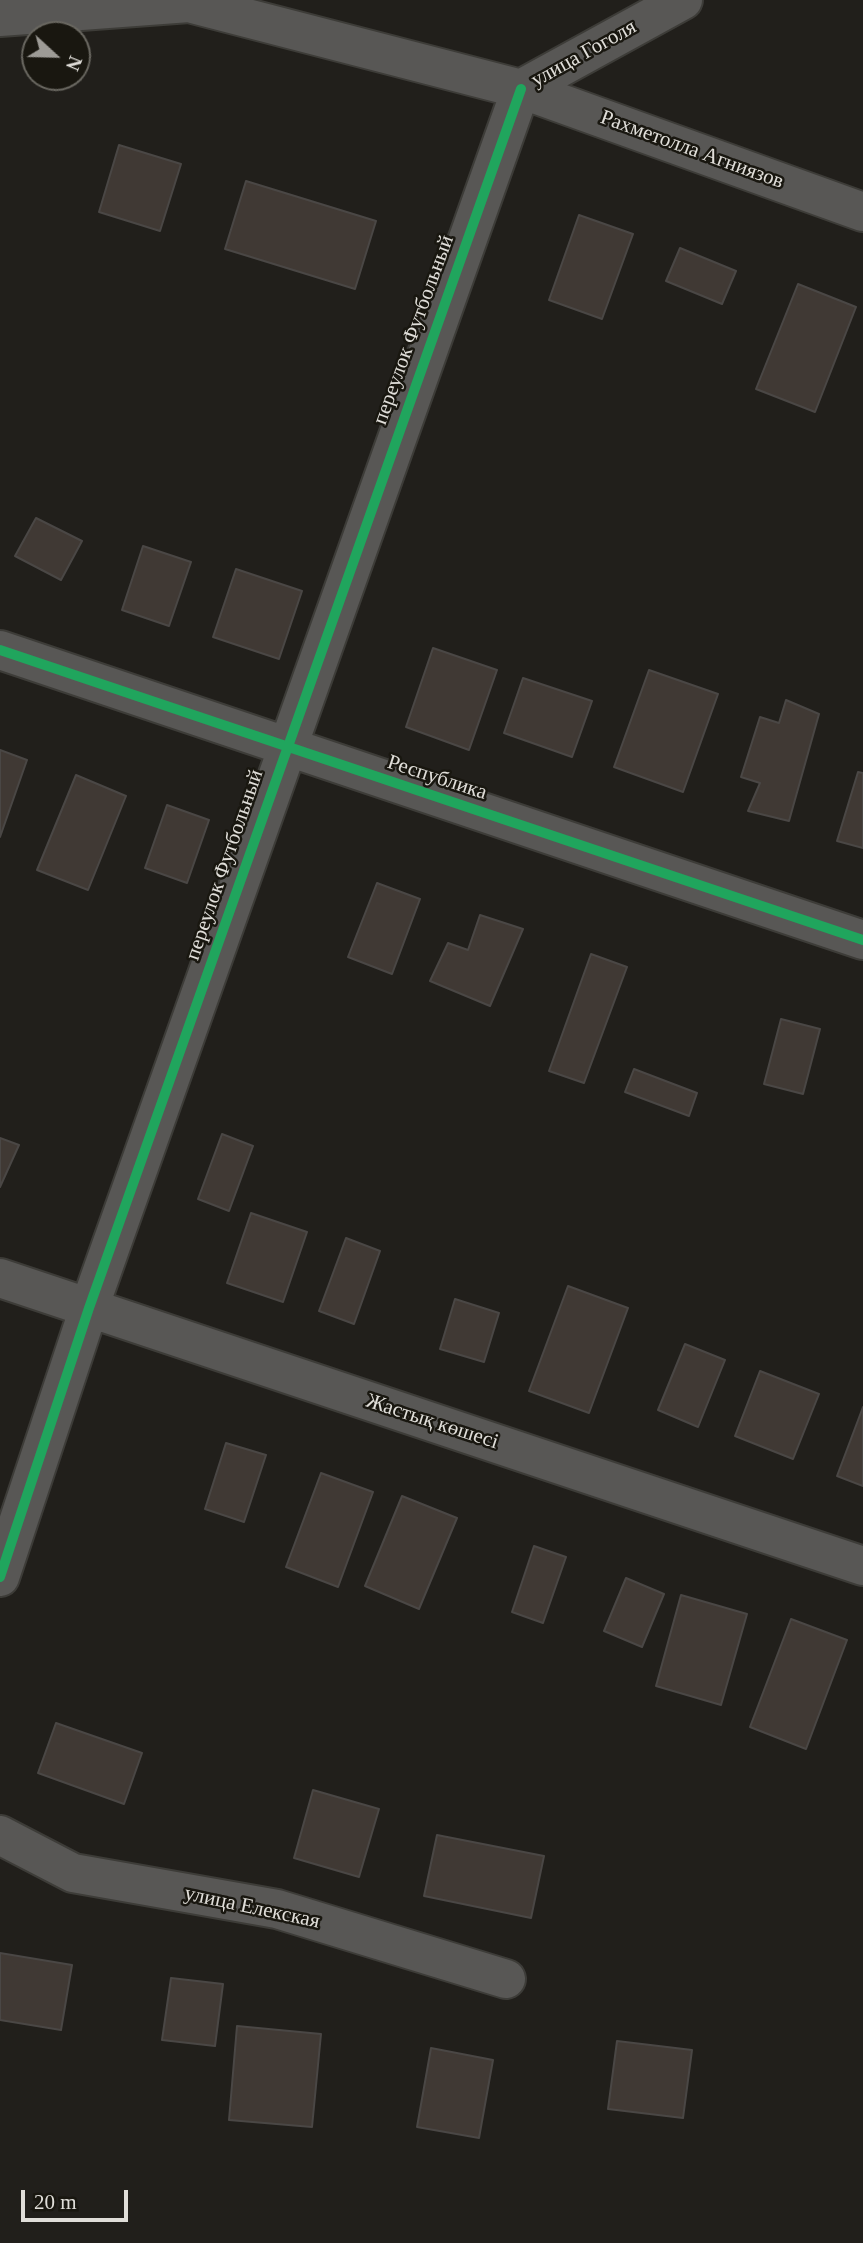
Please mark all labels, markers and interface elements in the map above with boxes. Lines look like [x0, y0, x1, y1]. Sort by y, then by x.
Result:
street label: улица Гоголя [527, 15, 641, 93]
north arrow [21, 21, 91, 91]
text: N [62, 53, 86, 74]
street label: Рахметолла Агниязов [597, 105, 787, 195]
street label: переулок Футбольный [368, 232, 460, 428]
street label: Республика [384, 750, 490, 806]
street label: переулок Футбольный [181, 766, 269, 964]
street label: Жастық көшесі [363, 1389, 501, 1455]
street label: улица Елекская [182, 1881, 322, 1935]
scale bar [24, 2176, 131, 2220]
text: 20 m [34, 2190, 77, 2214]

